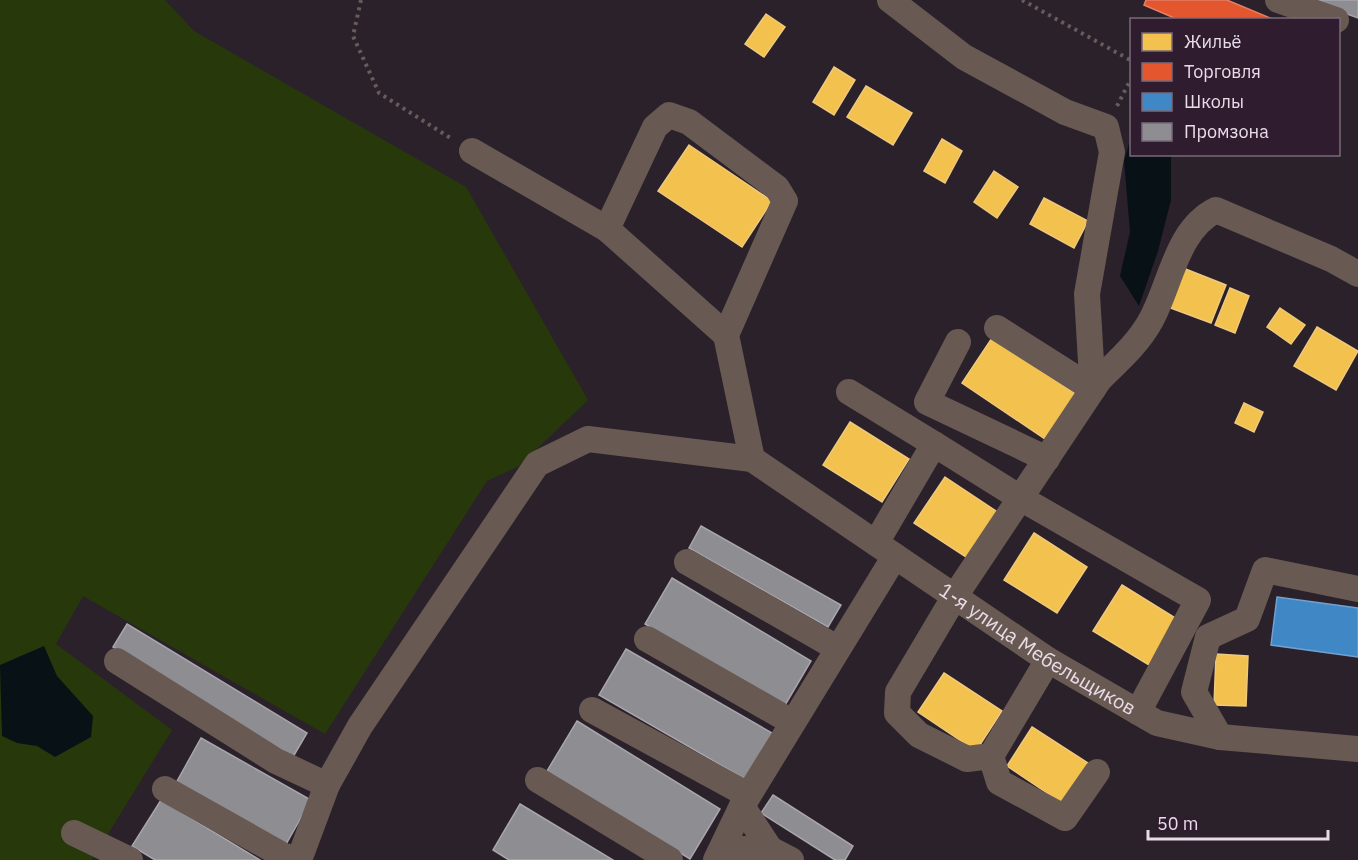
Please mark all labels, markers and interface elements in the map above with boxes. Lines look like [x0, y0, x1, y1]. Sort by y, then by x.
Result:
legend [1130, 18, 1340, 156]
text: Жильё [1184, 30, 1242, 53]
text: Торговля [1184, 60, 1261, 83]
text: Школы [1184, 90, 1244, 113]
text: Промзона [1184, 120, 1269, 143]
street label: 1-я улица Мебельщиков [934, 576, 1141, 721]
scale bar [1148, 803, 1328, 841]
text: 50 m [1157, 812, 1199, 835]

